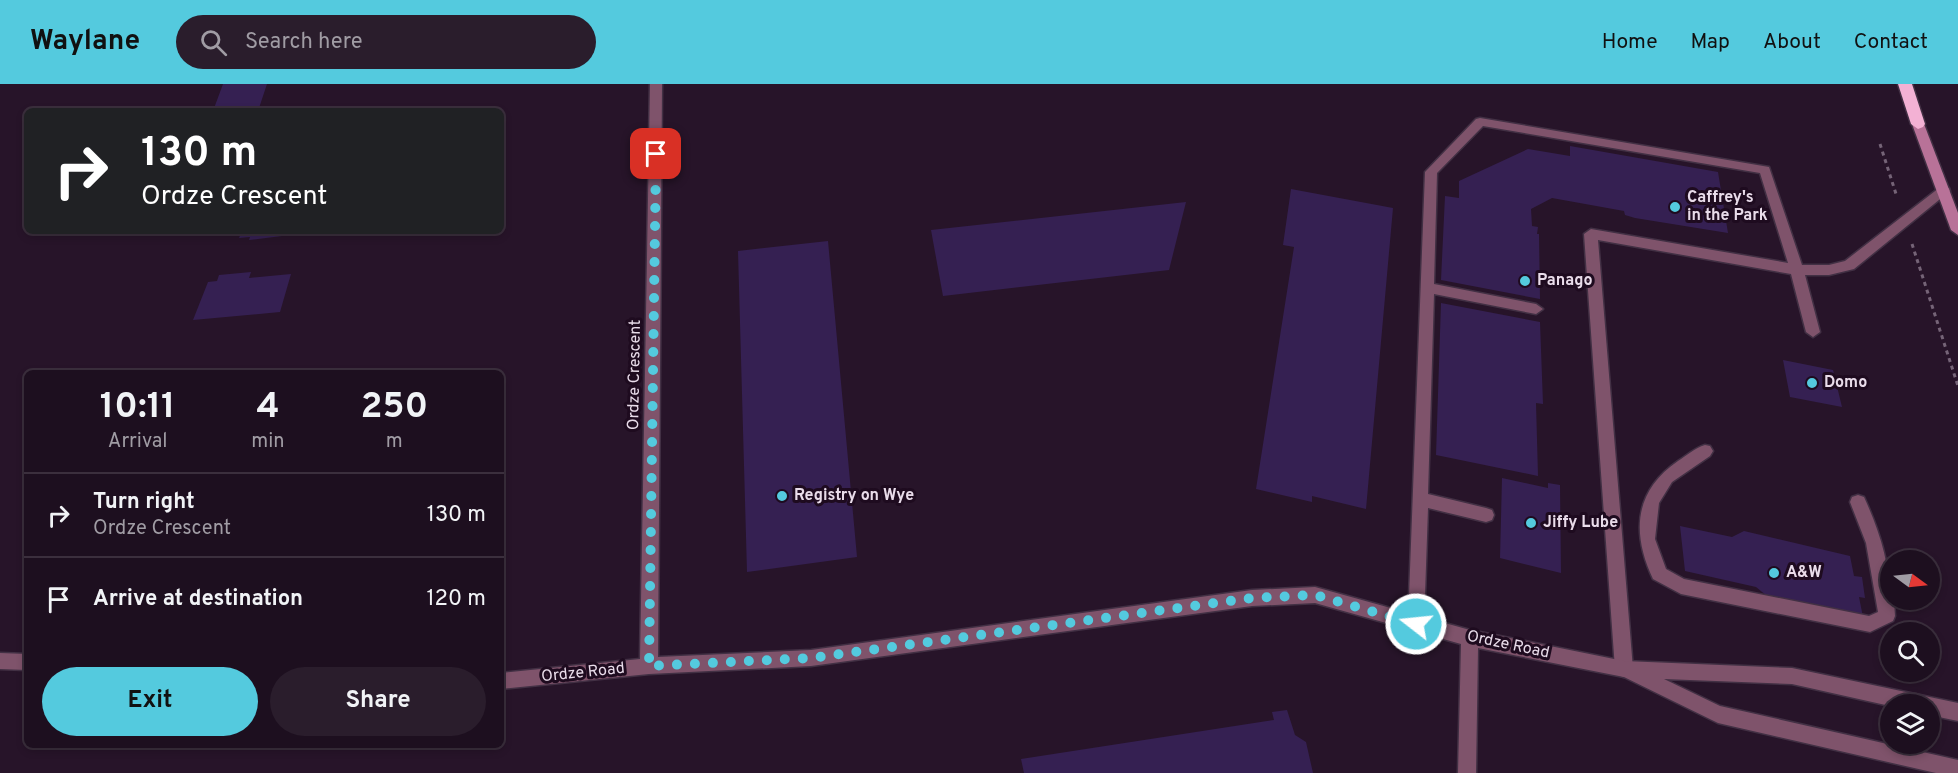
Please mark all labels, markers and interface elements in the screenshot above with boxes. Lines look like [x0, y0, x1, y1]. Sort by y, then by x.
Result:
search box [176, 15, 596, 69]
text: Waylane [30, 24, 140, 60]
icon: search [197, 26, 230, 59]
text: Search here [245, 29, 363, 56]
text: Home [1602, 29, 1658, 56]
text: Map [1691, 29, 1730, 56]
text: About [1763, 29, 1821, 56]
text: Contact [1854, 29, 1928, 56]
text: 130 m [141, 128, 257, 181]
pin [630, 128, 681, 179]
icon: right [42, 132, 120, 210]
icon: arrive [639, 137, 672, 170]
text: Ordze Crescent [141, 180, 328, 214]
place label: Caffrey's in the Park [1687, 188, 1768, 226]
marker: Caffrey's in the Park [1668, 200, 1682, 214]
place label: Panago [1537, 271, 1593, 291]
marker: Panago [1518, 274, 1532, 288]
street label: Ordze Crescent [624, 320, 646, 430]
place label: Domo [1824, 373, 1867, 393]
marker: Domo [1805, 376, 1819, 390]
text: 10:11 [100, 385, 175, 431]
text: 4 [256, 385, 280, 431]
text: 250 [360, 385, 428, 431]
text: Arrival [108, 429, 167, 455]
text: min [251, 429, 285, 455]
text: m [386, 429, 403, 455]
place label: Registry on Wye [794, 486, 914, 506]
text: Turn right [93, 489, 195, 516]
marker: Registry on Wye [775, 489, 789, 503]
icon: right [42, 499, 75, 532]
text: 130 m [427, 502, 486, 529]
place label: Jiffy Lube [1543, 513, 1618, 533]
text: Ordze Crescent [93, 516, 231, 542]
marker: Jiffy Lube [1524, 516, 1538, 530]
north arrow [1880, 550, 1940, 610]
map controls [1880, 550, 1940, 754]
place label: A&W [1786, 563, 1822, 583]
marker: A&W [1767, 566, 1781, 580]
icon: arrive [42, 583, 75, 616]
text: Arrive at destination [93, 586, 303, 613]
text: 120 m [426, 586, 486, 613]
position arrow [1384, 592, 1448, 656]
button: search [1880, 622, 1940, 682]
street label: Ordze Road [1465, 626, 1551, 664]
street label: Ordze Road [540, 659, 626, 687]
button: Exit [42, 667, 258, 736]
button: Share [270, 667, 486, 736]
button: layers [1880, 694, 1940, 754]

